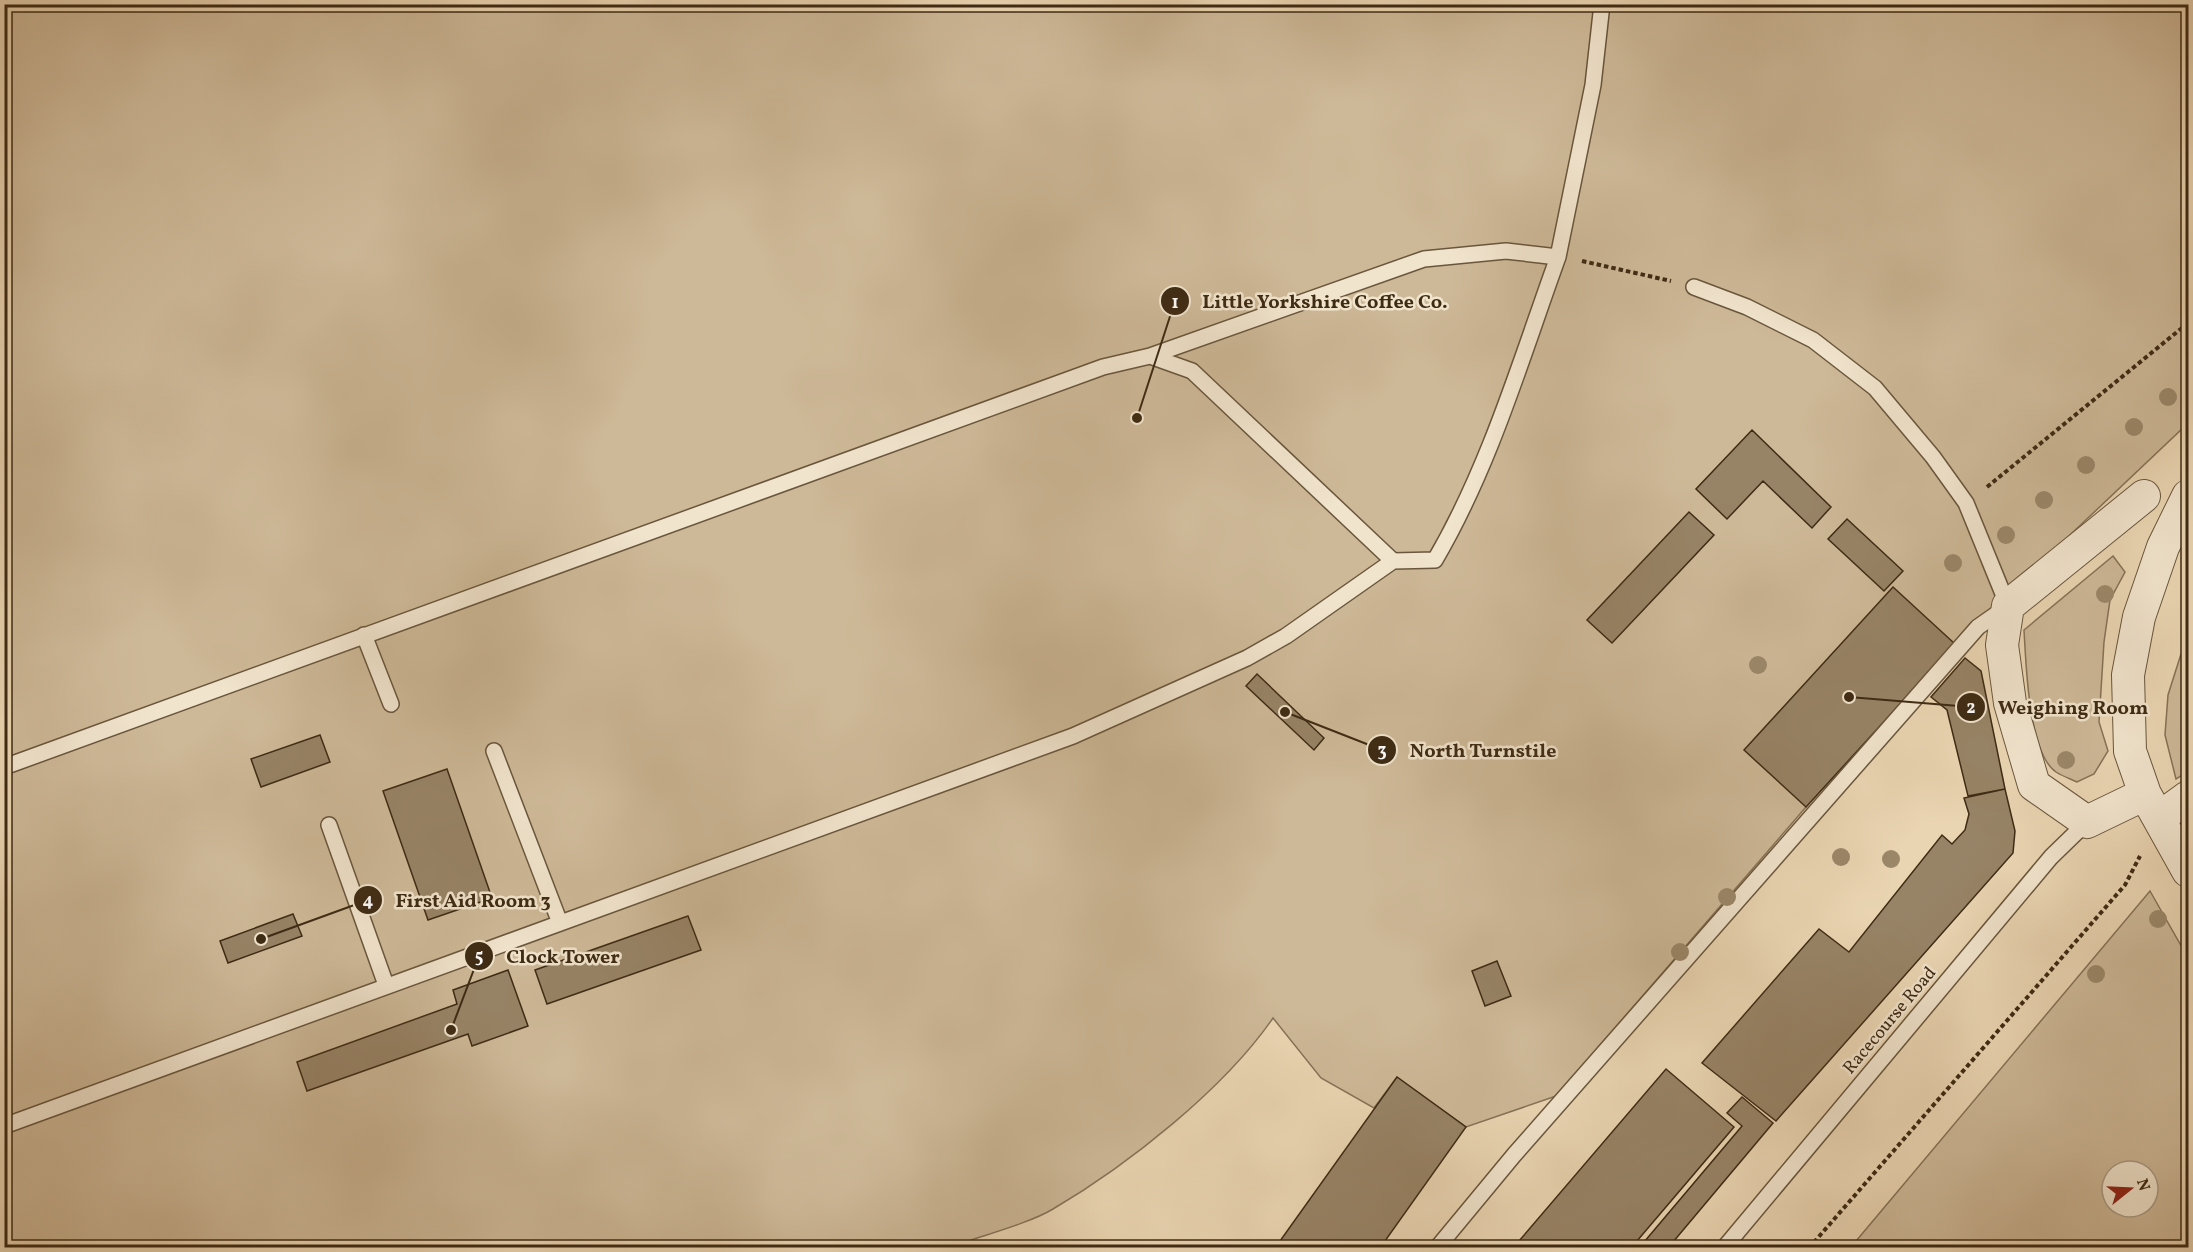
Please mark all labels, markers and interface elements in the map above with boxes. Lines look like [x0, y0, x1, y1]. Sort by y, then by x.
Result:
callout: Little Yorkshire Coffee Co. [1160, 282, 1460, 320]
text: Little Yorkshire Coffee Co. [1202, 289, 1448, 317]
text: 1 [1171, 291, 1179, 316]
callout: Weighing Room [1956, 688, 2160, 726]
text: Weighing Room [1998, 695, 2148, 723]
text: 2 [1966, 696, 1976, 721]
callout: North Turnstile [1367, 731, 1568, 769]
text: North Turnstile [1410, 738, 1556, 766]
text: 3 [1377, 739, 1387, 764]
callout: First Aid Room 3 [353, 881, 563, 919]
text: First Aid Room 3 [395, 888, 551, 916]
text: 4 [363, 889, 374, 914]
callout: Clock Tower [464, 937, 632, 975]
text: Clock Tower [506, 944, 620, 972]
text: 5 [475, 945, 483, 970]
street label: Racecourse Road [1838, 962, 1943, 1080]
north arrow [2100, 1159, 2160, 1219]
text: N [2130, 1176, 2155, 1194]

